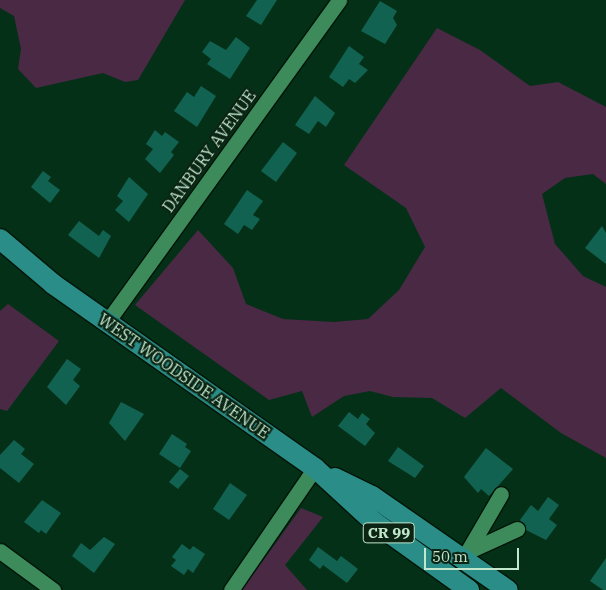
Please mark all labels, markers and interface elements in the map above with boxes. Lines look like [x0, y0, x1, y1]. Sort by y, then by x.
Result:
street label: DANBURY AVENUE [158, 86, 260, 216]
street label: WEST WOODSIDE AVENUE [95, 310, 273, 442]
road number: CR 99 [363, 520, 415, 546]
scale bar [426, 538, 521, 570]
text: 50 m [432, 547, 468, 566]

